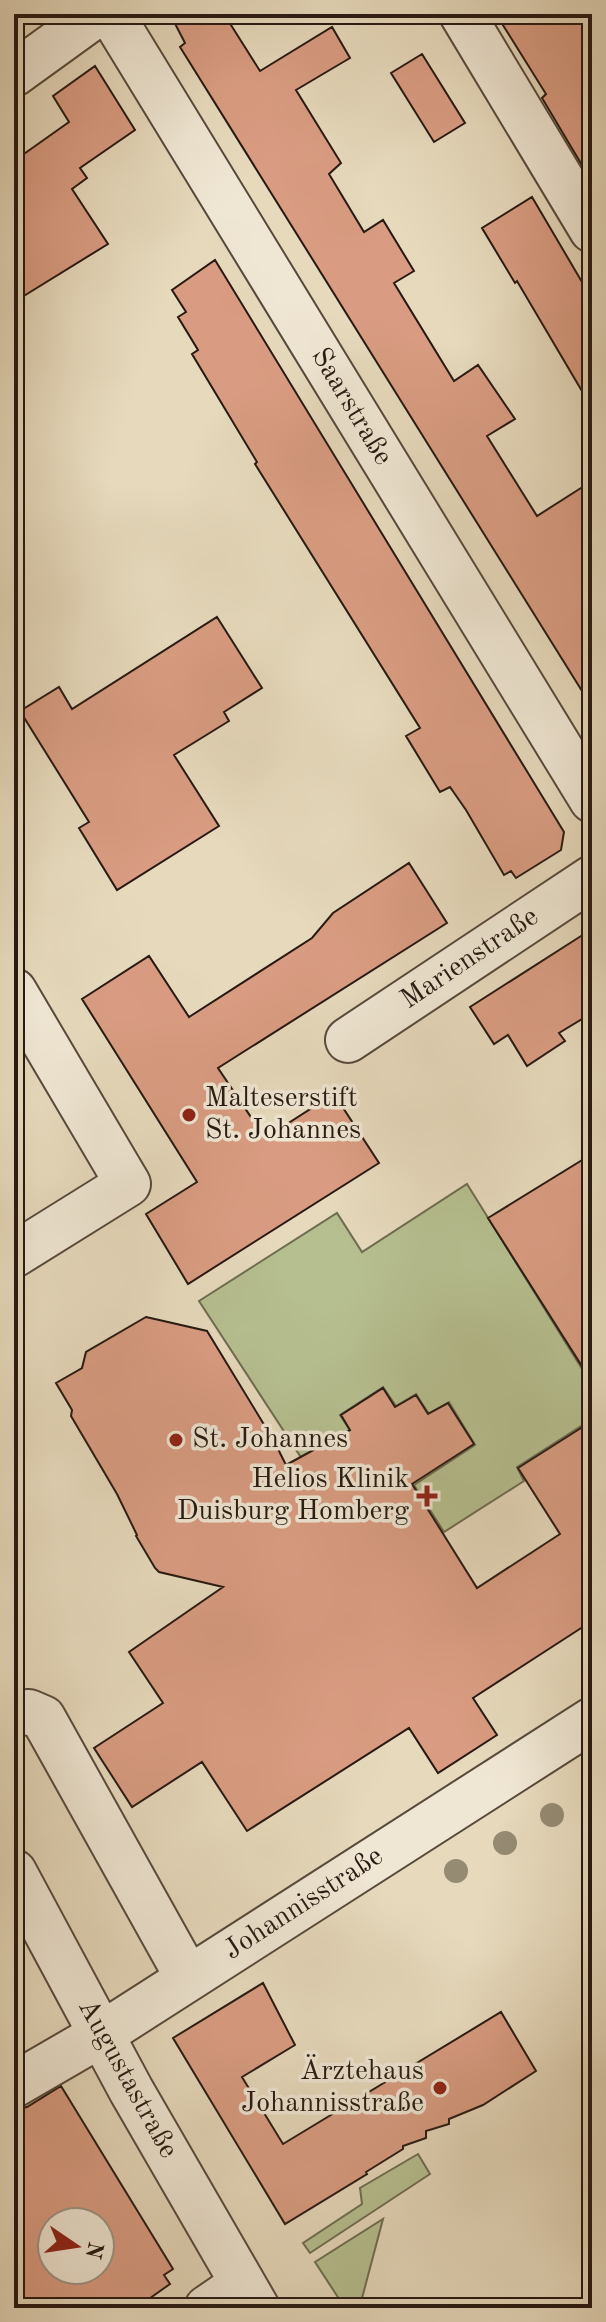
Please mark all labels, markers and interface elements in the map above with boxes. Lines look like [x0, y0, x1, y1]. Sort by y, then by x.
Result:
street label: Saarstraße [305, 343, 397, 471]
street label: Marienstraße [396, 903, 544, 1015]
place label: Malteserstift St. Johannes [205, 1085, 361, 1145]
marker: Malteserstift St. Johannes [180, 1106, 198, 1124]
place label: St. Johannes [192, 1426, 348, 1454]
marker: St. Johannes [167, 1431, 185, 1449]
place label: Helios Klinik Duisburg Homberg [177, 1466, 409, 1526]
marker: Helios Klinik Duisburg Homberg [416, 1485, 438, 1507]
street label: Johannisstraße [220, 1842, 388, 1966]
street label: Augustastraße [72, 1995, 182, 2163]
place label: Ärztehaus Johannisstraße [241, 2054, 424, 2118]
marker: Ärztehaus Johannisstraße [431, 2079, 449, 2097]
north arrow [36, 2206, 116, 2286]
text: N [81, 2239, 106, 2261]

